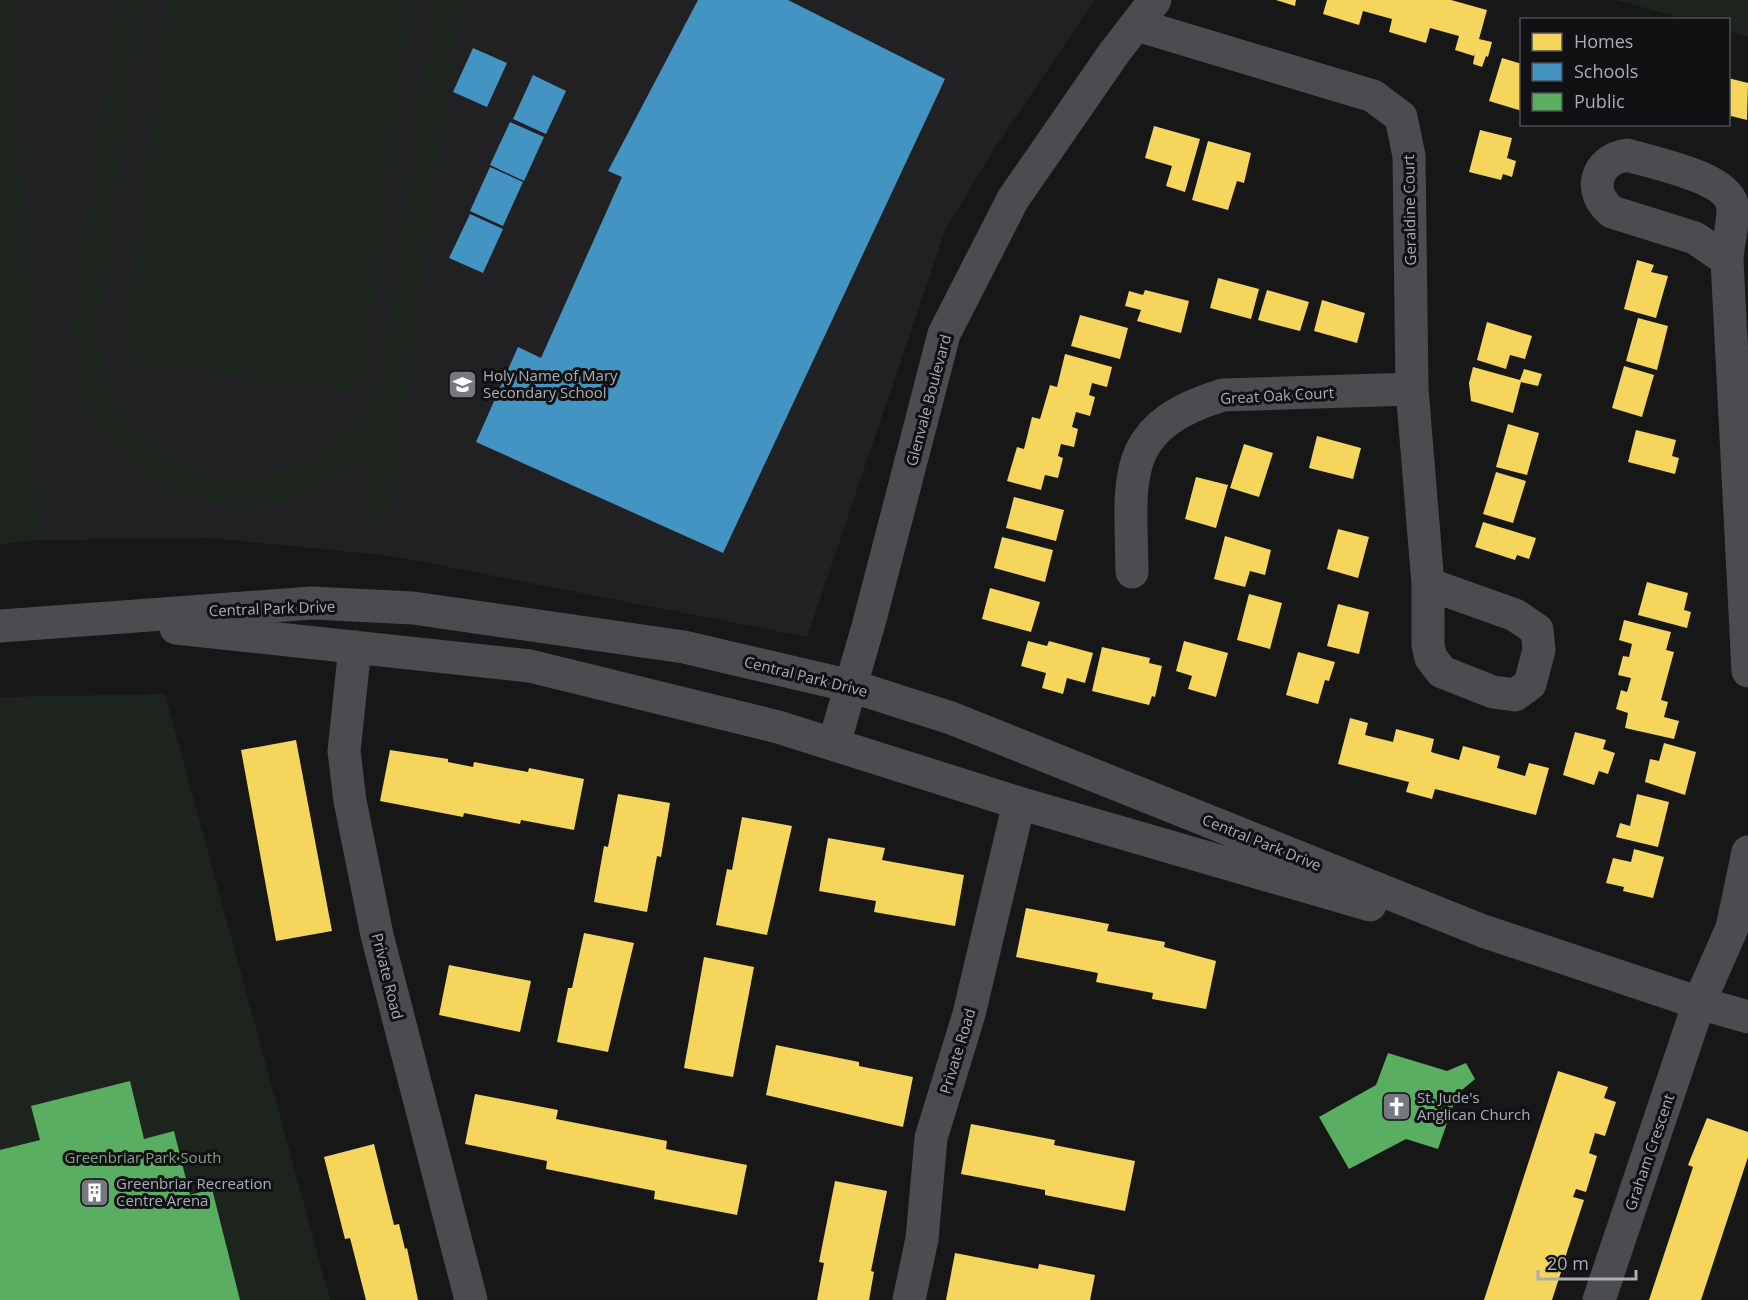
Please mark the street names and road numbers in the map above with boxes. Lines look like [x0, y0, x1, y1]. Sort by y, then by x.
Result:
street label: Geraldine Court [1398, 154, 1420, 266]
street label: Glenvale Boulevard [901, 332, 955, 468]
street label: Great Oak Court [1220, 382, 1334, 408]
street label: Central Park Drive [208, 596, 336, 620]
street label: Central Park Drive [742, 651, 870, 701]
street label: Central Park Drive [1200, 809, 1324, 875]
street label: Private Road [368, 931, 408, 1021]
street label: Private Road [935, 1006, 979, 1096]
street label: Graham Crescent [1620, 1091, 1678, 1213]

